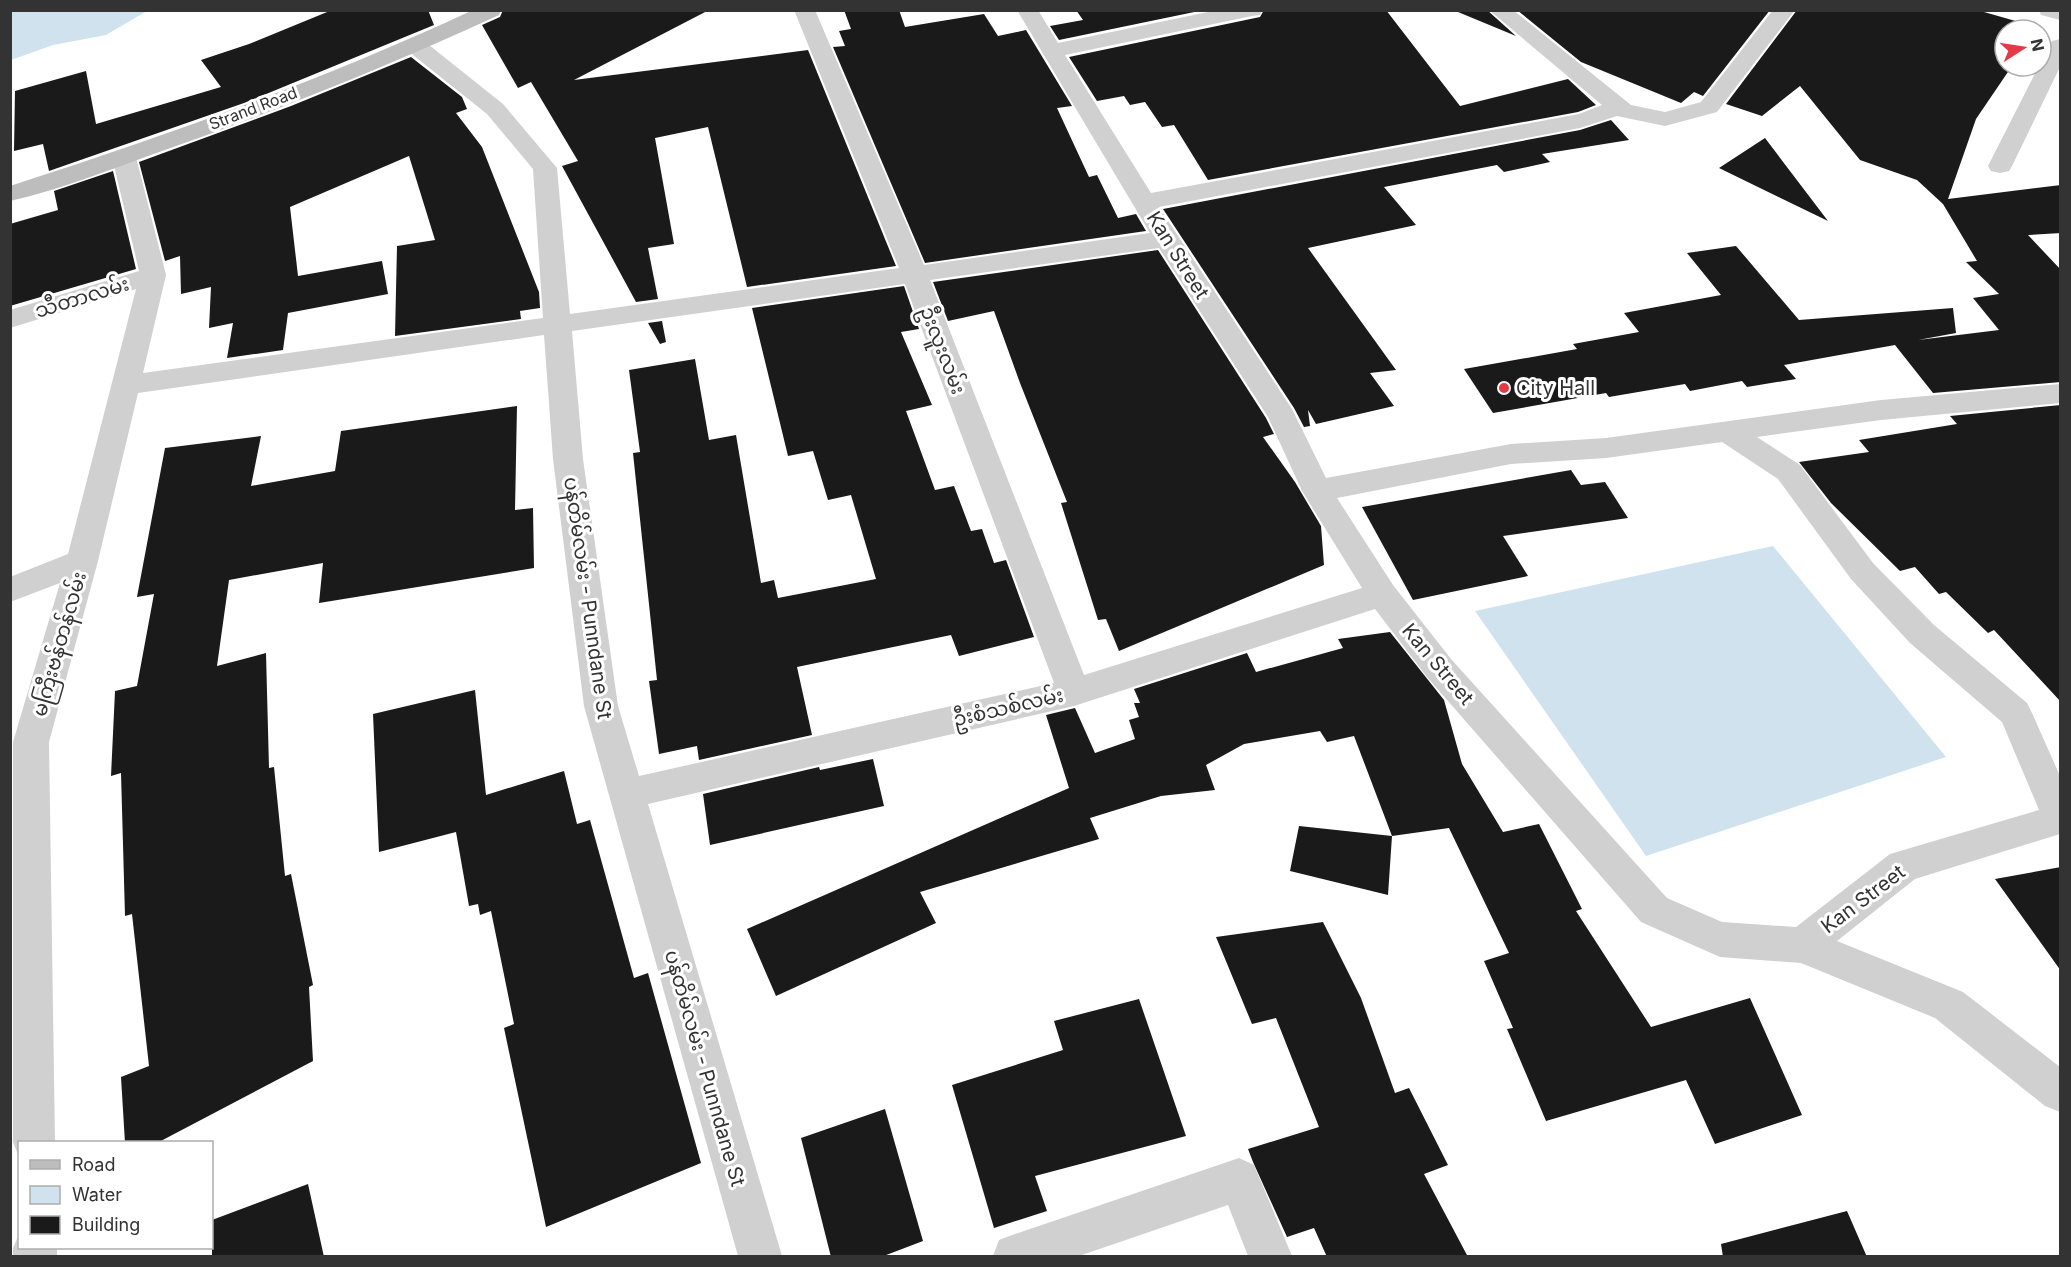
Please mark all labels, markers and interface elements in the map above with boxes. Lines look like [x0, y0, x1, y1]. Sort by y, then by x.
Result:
north arrow [1993, 18, 2053, 78]
text: N [2027, 37, 2049, 53]
street label: Strand Road [206, 82, 300, 134]
street label: Kan Street [1142, 207, 1215, 304]
street label: သီတာလမ်း [31, 269, 132, 323]
street label: ဦးလူးလမ်း [911, 302, 973, 399]
place label: City Hall [1516, 376, 1595, 400]
marker: City Hall [1497, 381, 1511, 395]
street label: ပန်တိမ်လမ်း - Punndane St [555, 475, 619, 722]
street label: မကြီးဗန်တန်လမ်း [25, 568, 95, 720]
street label: Kan Street [1397, 619, 1479, 710]
street label: ဦးစံသစ်လမ်း [950, 681, 1066, 735]
street label: Kan Street [1816, 859, 1910, 938]
street label: ပန်တိမ်လမ်း - Punndane St [656, 947, 752, 1190]
legend [18, 1141, 213, 1249]
text: Road [72, 1154, 115, 1175]
text: Water [72, 1184, 122, 1205]
text: Building [72, 1214, 140, 1235]

